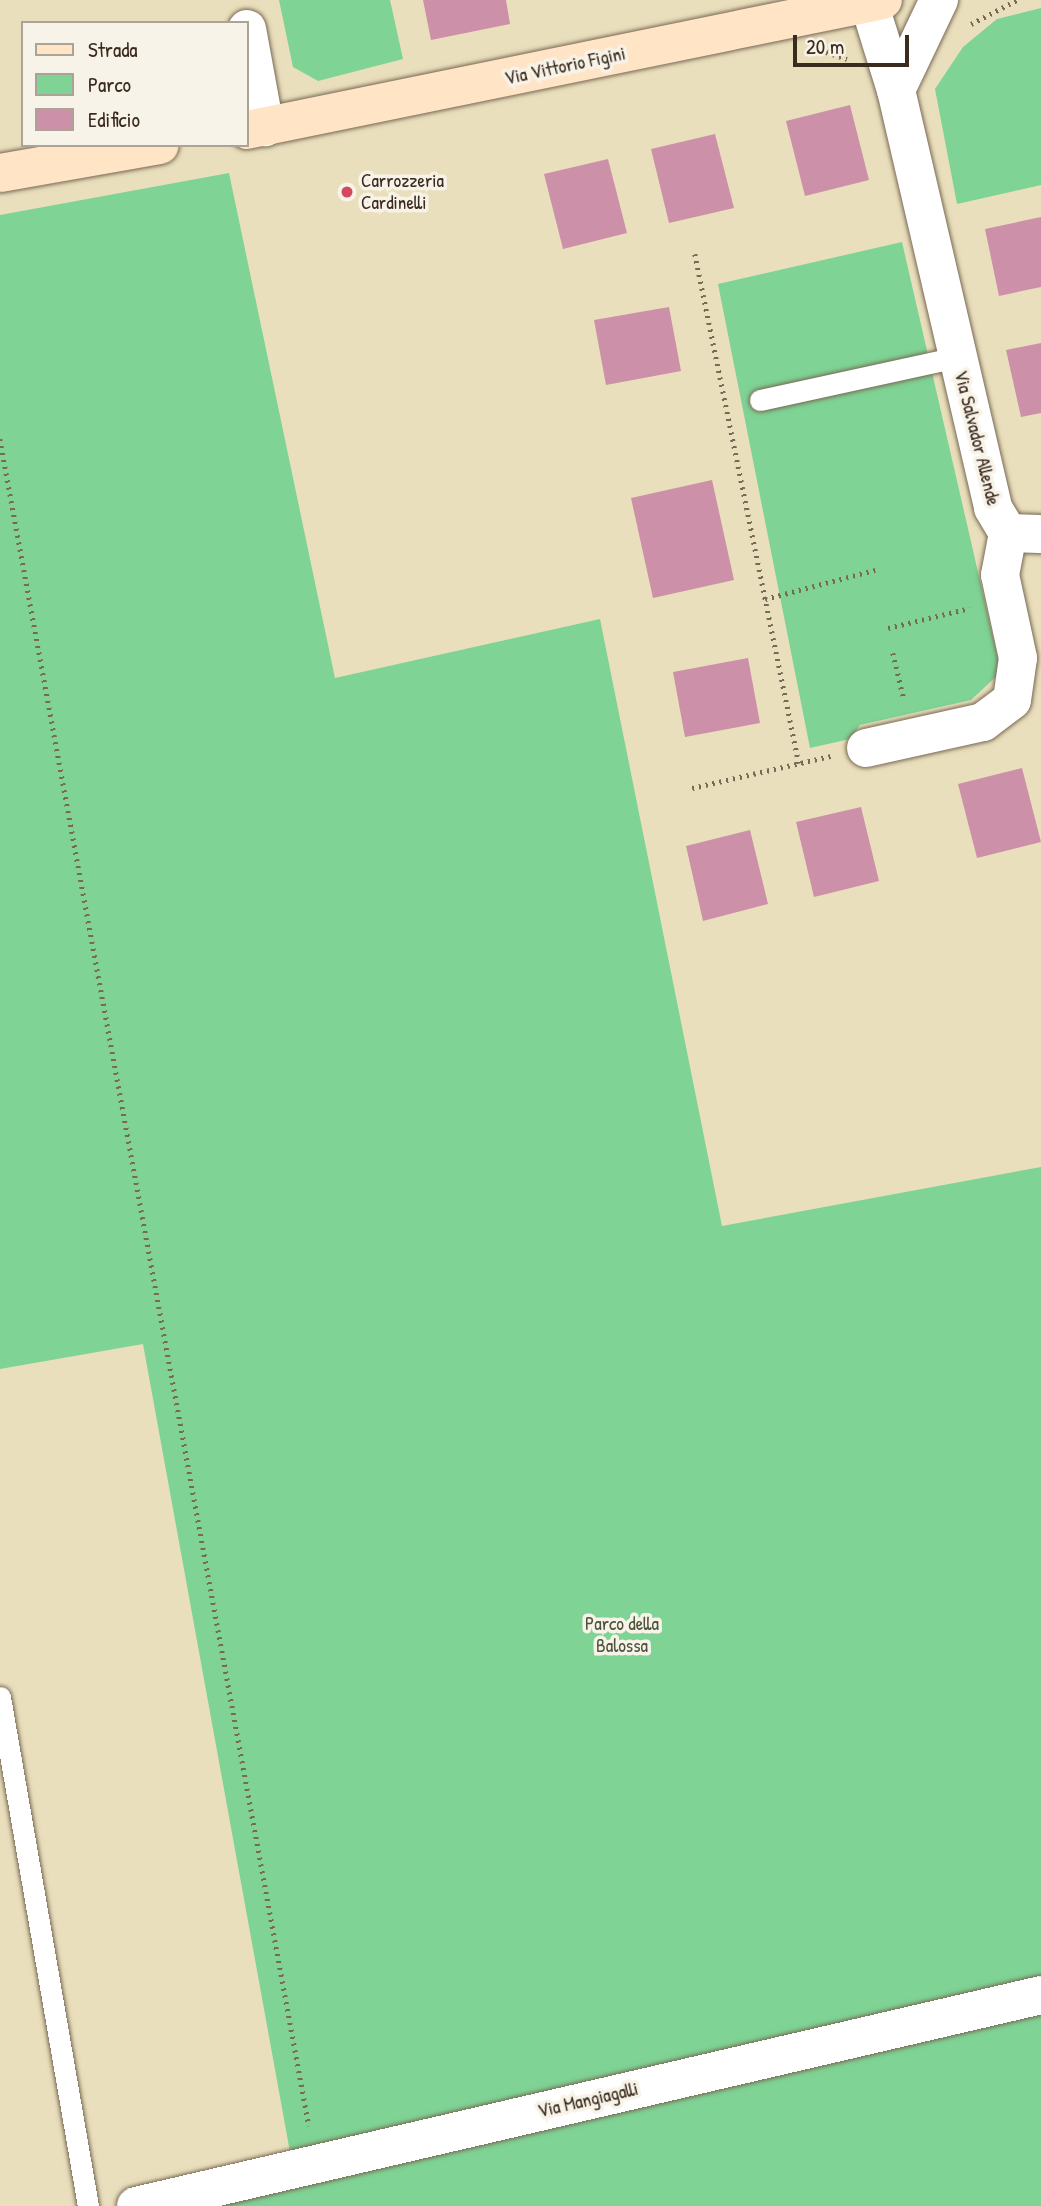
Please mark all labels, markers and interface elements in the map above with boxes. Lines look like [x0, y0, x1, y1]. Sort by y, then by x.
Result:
legend [21, 21, 248, 147]
scale bar [796, 21, 912, 65]
text: 20 m [806, 32, 844, 61]
text: Strada [88, 35, 138, 64]
street label: Via Vittorio Figini [502, 42, 628, 90]
text: Parco [88, 70, 131, 99]
text: Edificio [88, 105, 140, 134]
place label: Carrozzeria Cardinelli [361, 170, 444, 214]
marker: Carrozzeria Cardinelli [339, 184, 355, 200]
street label: Via Salvador Allende [949, 368, 1005, 508]
park label: Parco della Balossa [585, 1613, 659, 1657]
street label: Via Mangiagalli [535, 2077, 641, 2123]

